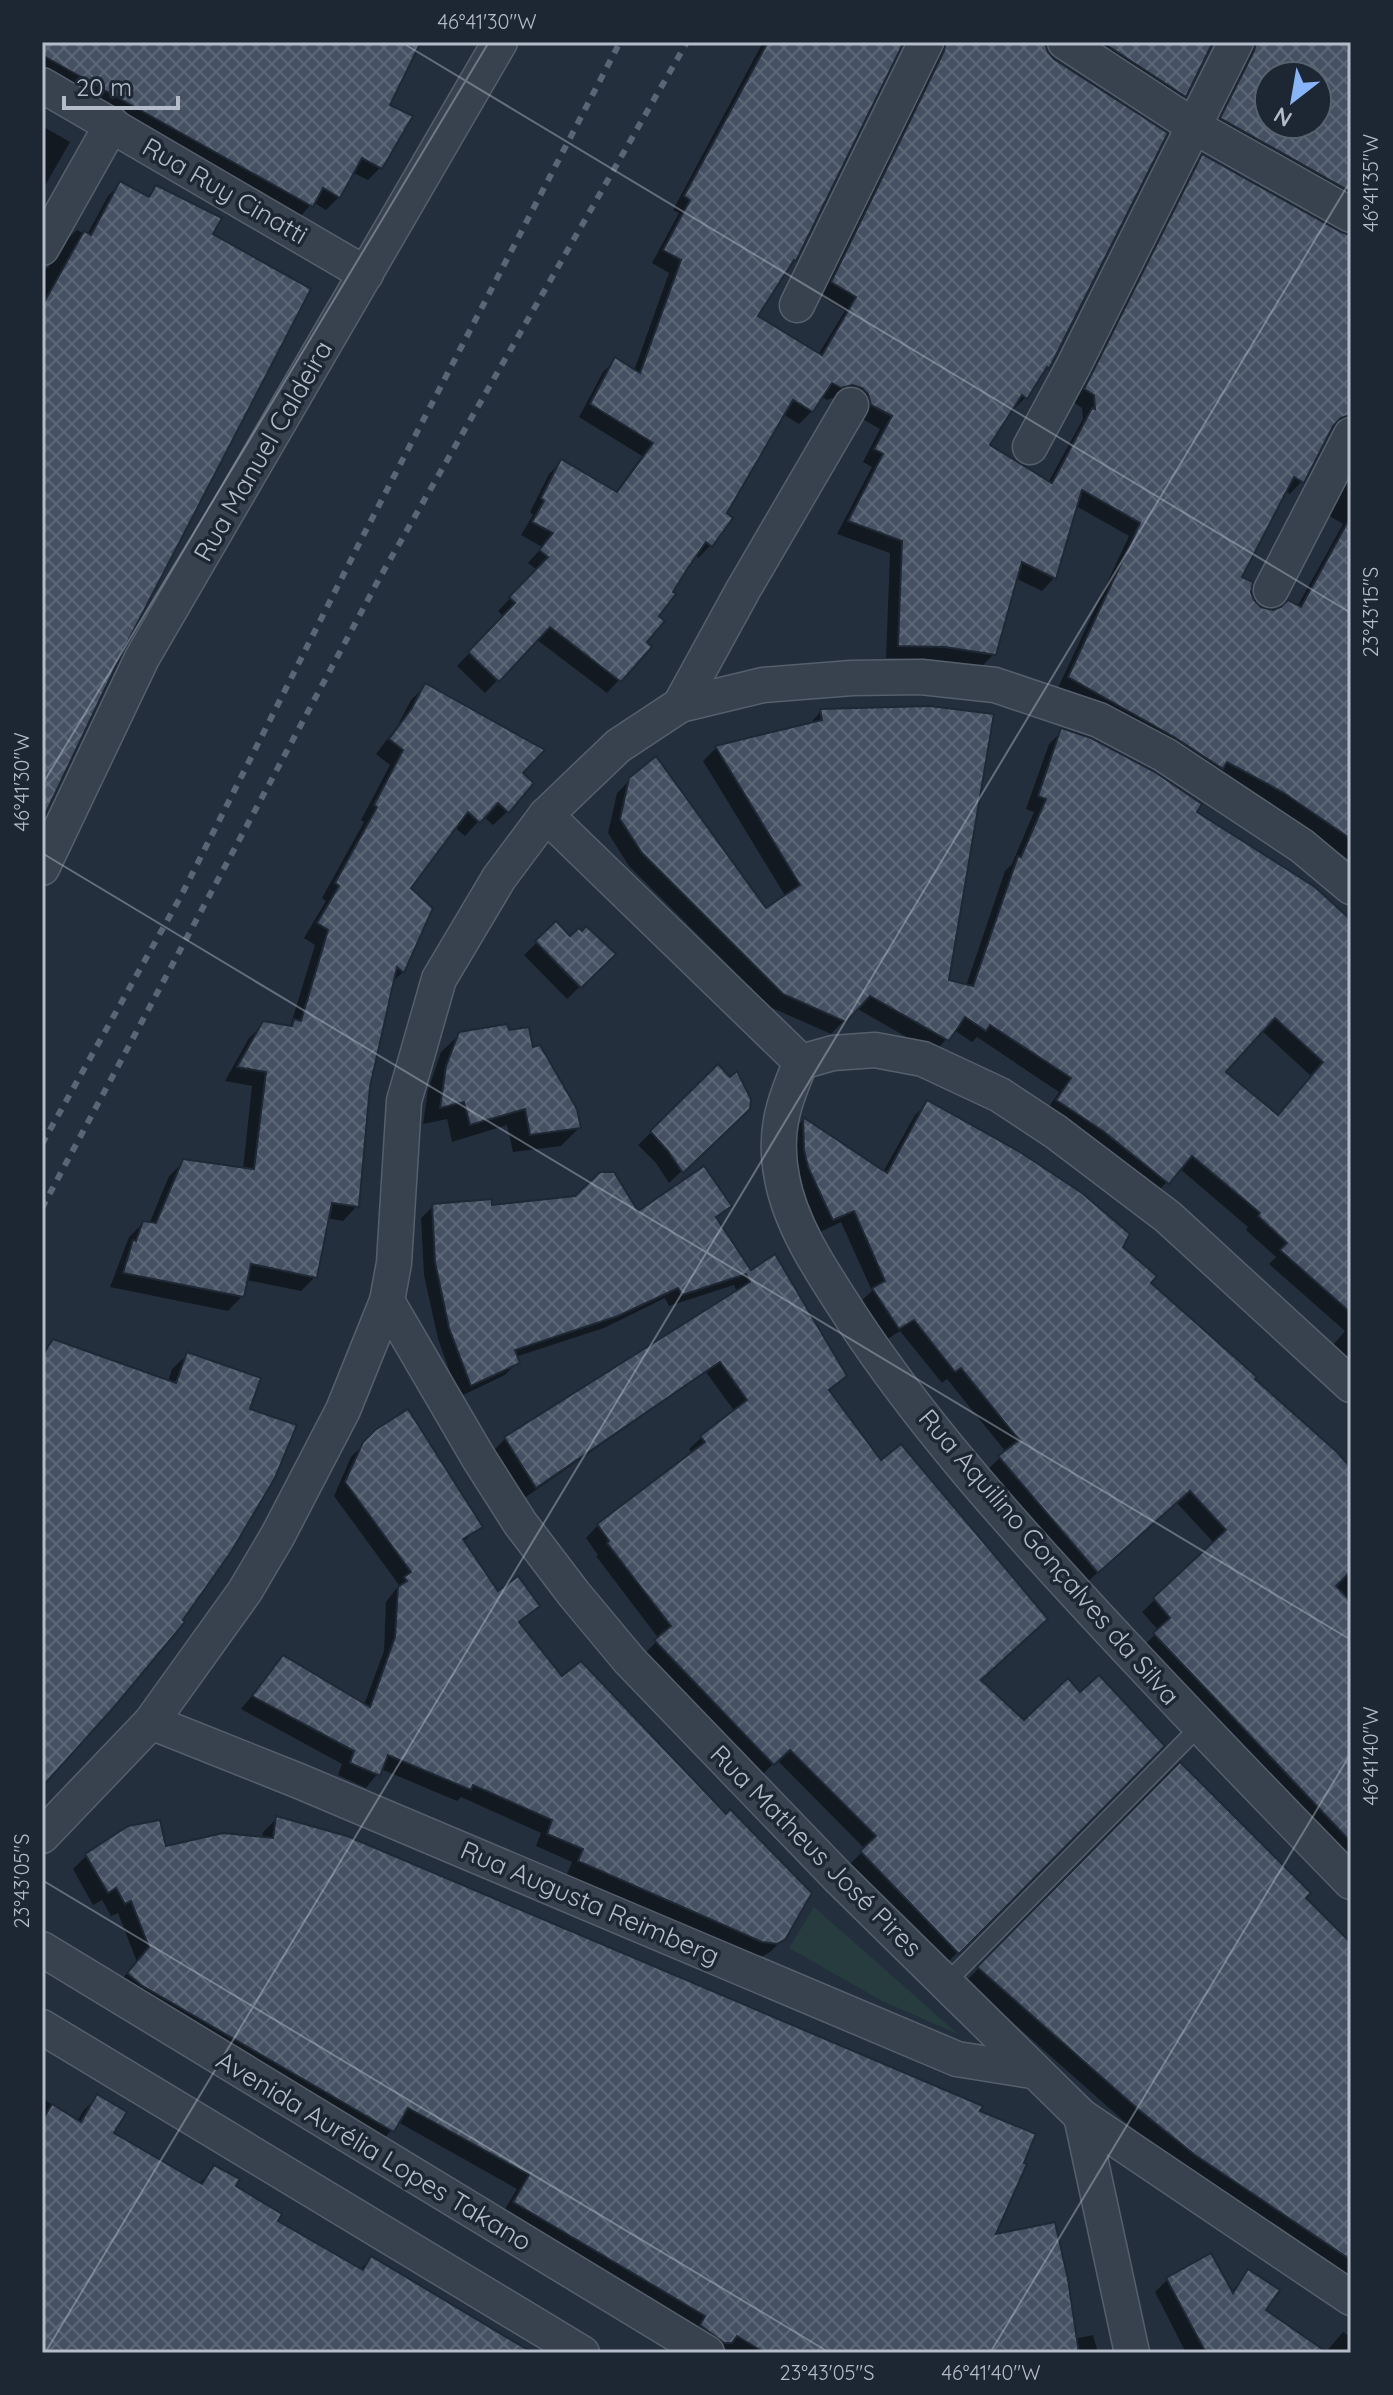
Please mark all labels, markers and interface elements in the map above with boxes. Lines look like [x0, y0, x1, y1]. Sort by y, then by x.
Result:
text: 46°41'30"W [438, 9, 536, 34]
scale bar [64, 60, 178, 110]
north arrow [1253, 60, 1333, 140]
text: 20 m [76, 72, 132, 102]
text: N [1269, 101, 1297, 133]
street label: Rua Ruy Cinatti [137, 130, 314, 251]
text: 46°41'35"W [1358, 134, 1383, 232]
street label: Rua Manuel Caldeira [186, 334, 339, 567]
text: 23°43'15"S [1358, 567, 1383, 657]
text: 46°41'30"W [9, 733, 34, 831]
street label: Rua Aquilino Gonçalves da Silva [912, 1402, 1187, 1712]
text: 46°41'40"W [1358, 1706, 1383, 1806]
street label: Rua Matheus José Pires [703, 1738, 929, 1964]
street label: Rua Augusta Reimberg [456, 1833, 725, 1972]
text: 23°43'05"S [9, 1834, 34, 1928]
street label: Avenida Aurélia Lopes Takano [211, 2043, 538, 2258]
text: 23°43'05"S [780, 2360, 874, 2385]
text: 46°41'40"W [941, 2360, 1041, 2385]

